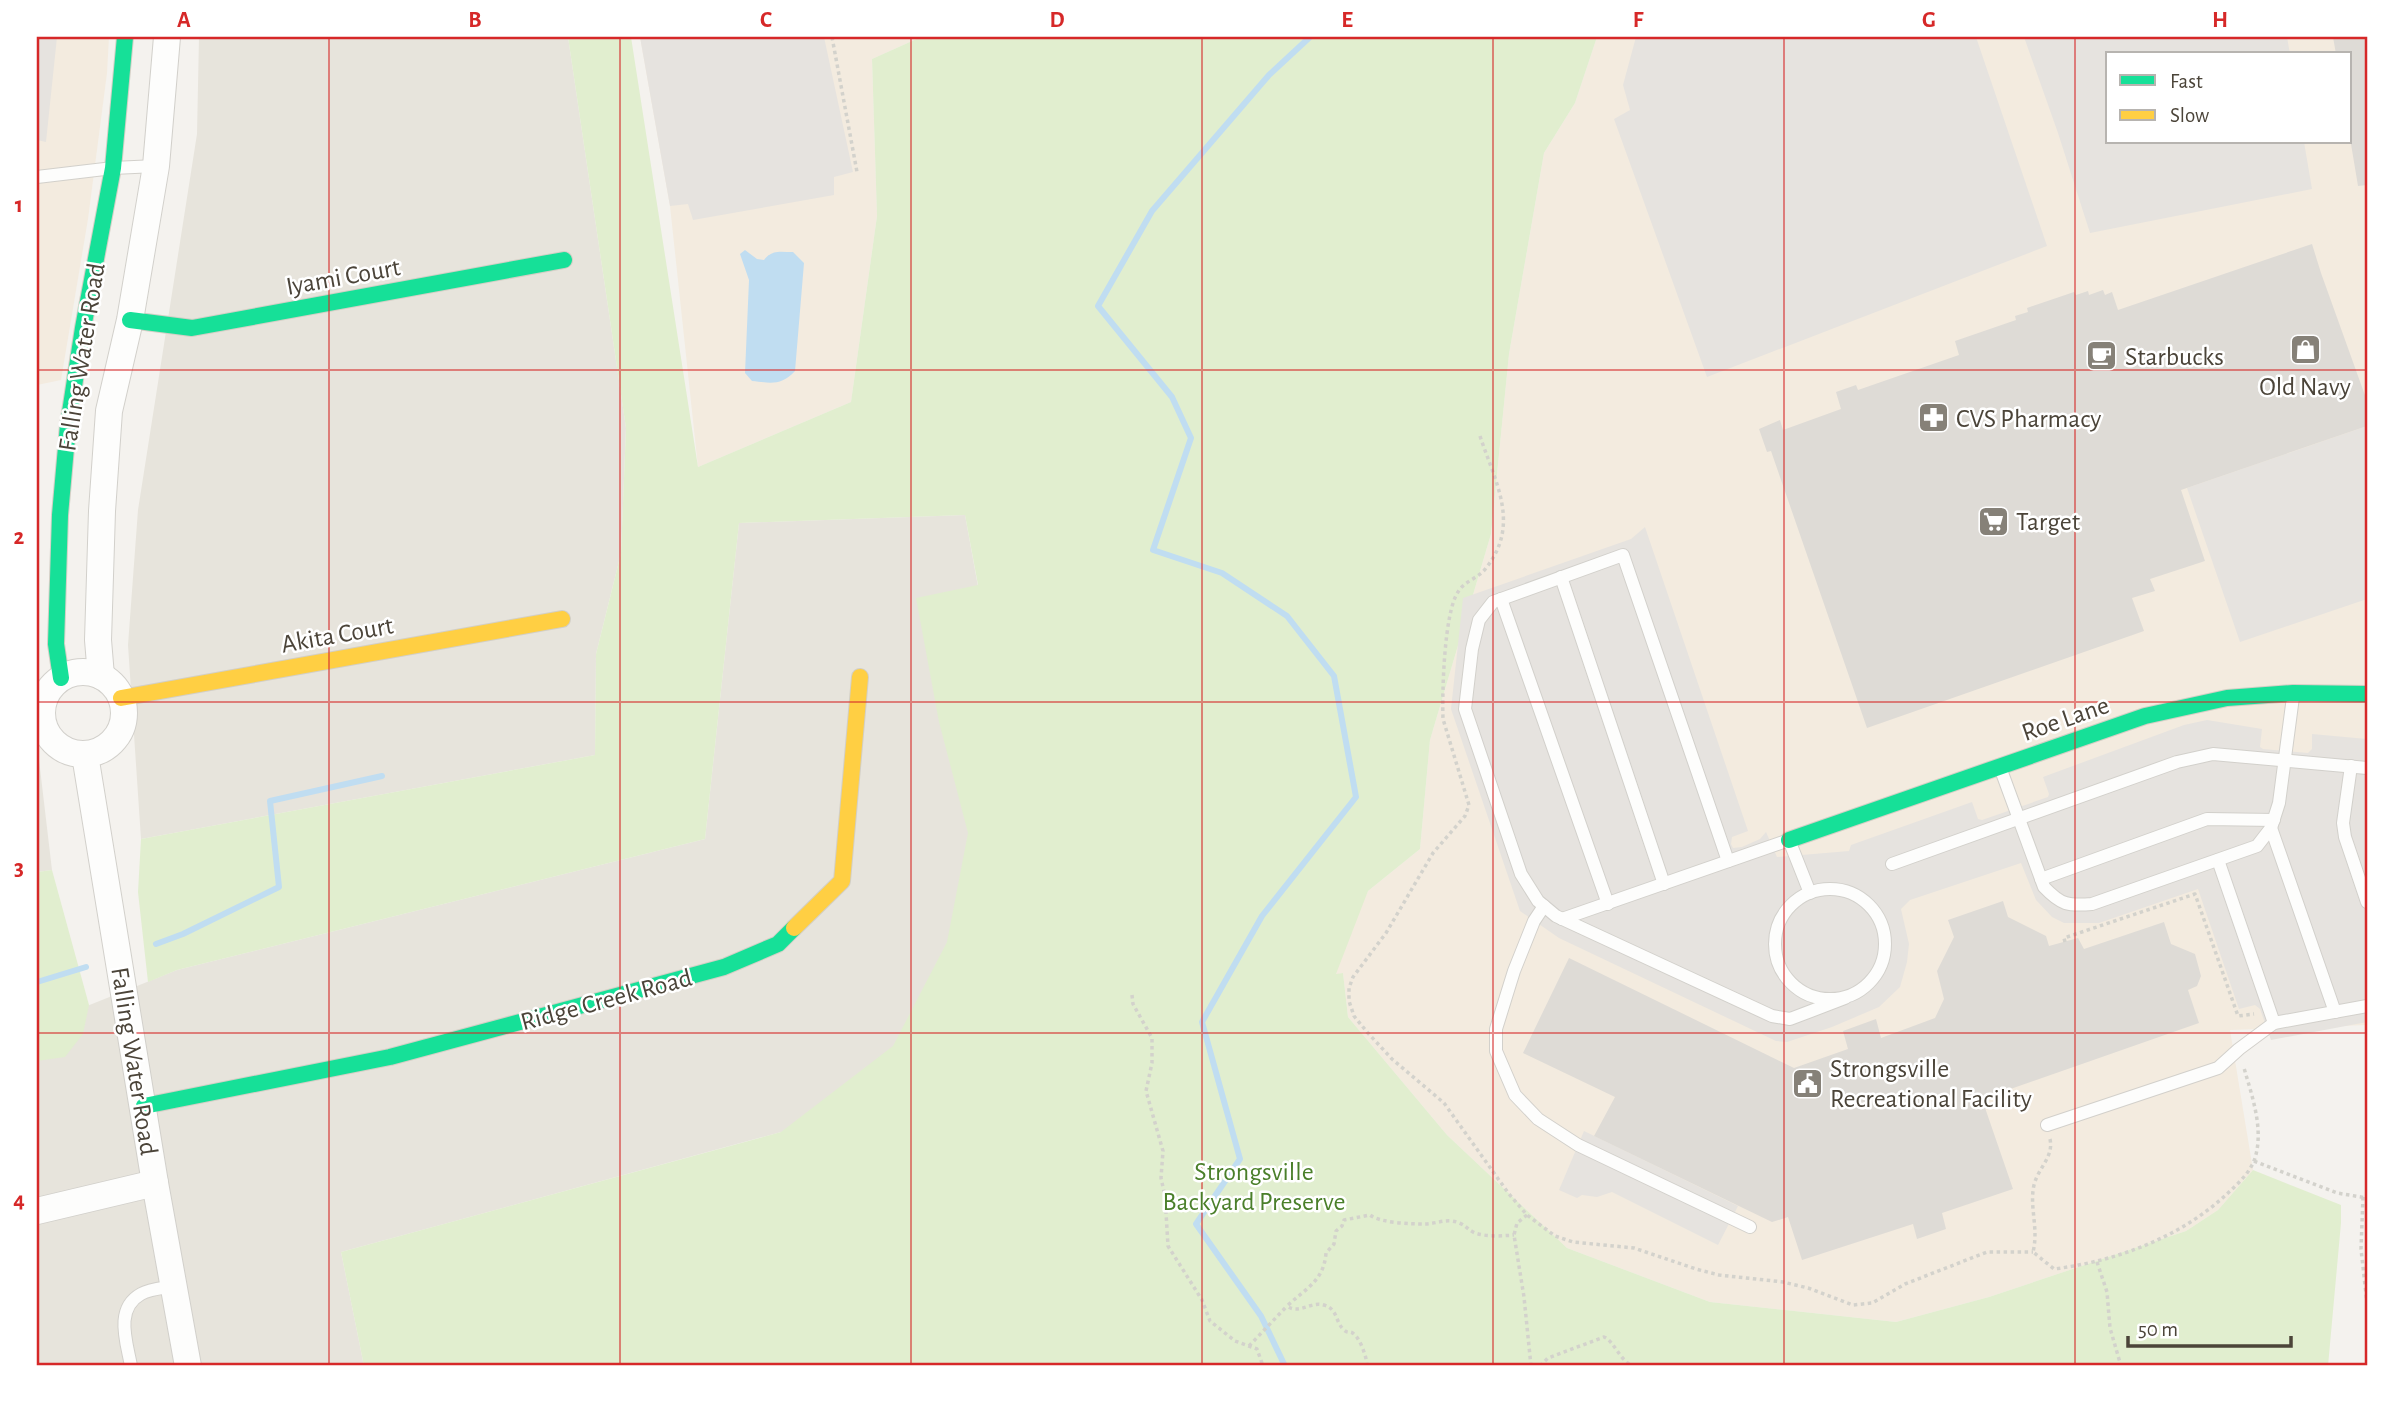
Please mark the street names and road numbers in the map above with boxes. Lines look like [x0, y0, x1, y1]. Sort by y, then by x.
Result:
street label: Iyami Court [284, 254, 402, 300]
street label: Falling Water Road [54, 261, 110, 453]
street label: Akita Court [279, 612, 395, 658]
street label: Roe Lane [2018, 692, 2112, 746]
street label: Falling Water Road [106, 965, 162, 1157]
street label: Ridge Creek Road [518, 965, 695, 1035]

